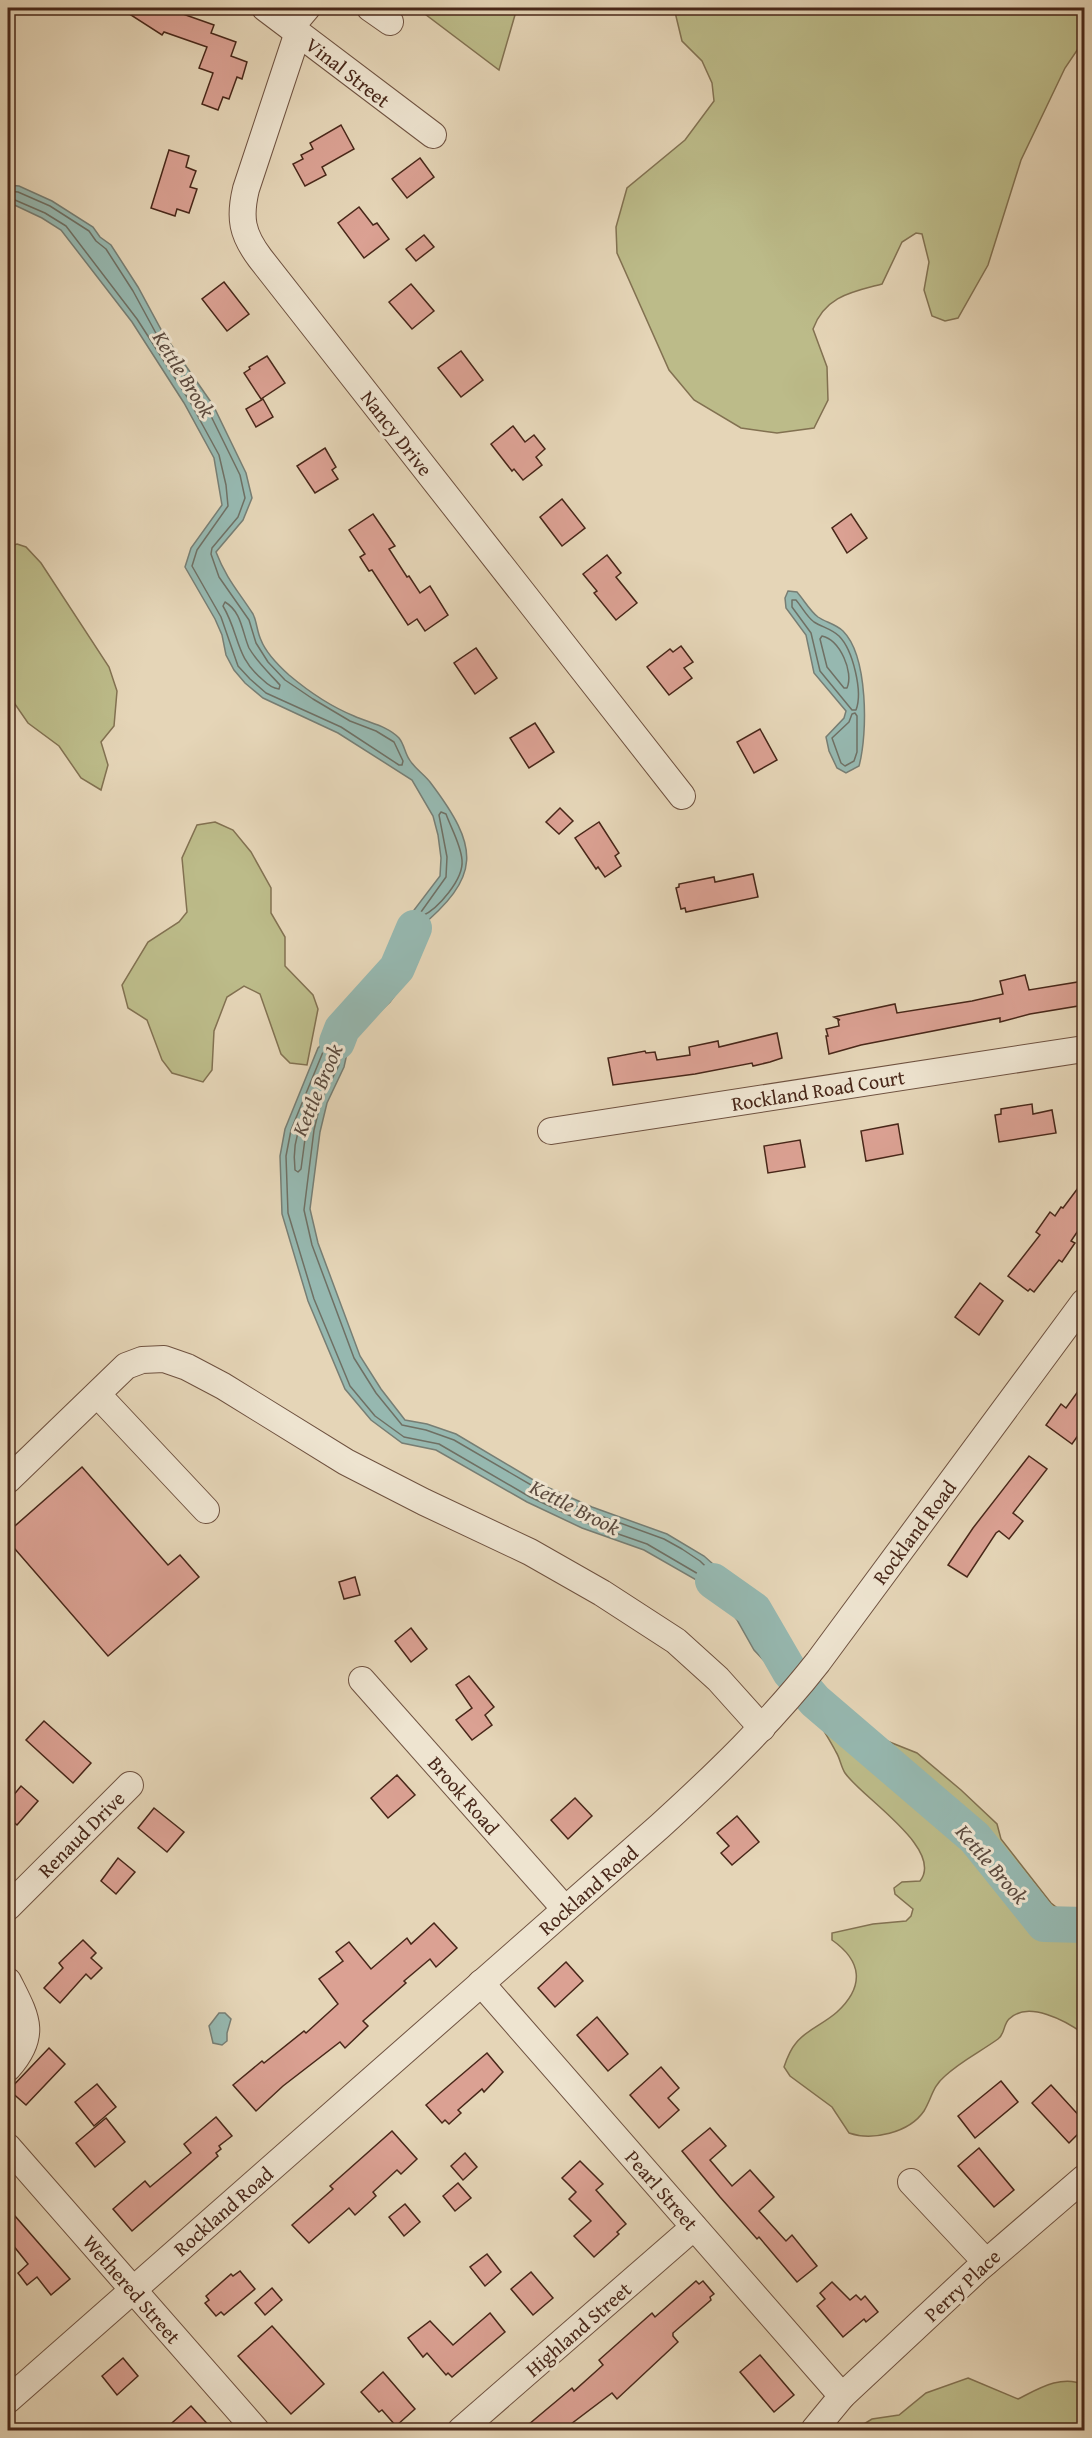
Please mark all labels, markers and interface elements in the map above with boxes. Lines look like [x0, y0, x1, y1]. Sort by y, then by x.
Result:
street label: Vinal Street [300, 30, 396, 114]
water label: Kettle Brook [145, 324, 223, 424]
street label: Nancy Drive [354, 384, 440, 482]
water label: Kettle Brook [283, 1039, 350, 1142]
street label: Rockland Road Court [729, 1062, 907, 1118]
water label: Kettle Brook [524, 1471, 626, 1543]
street label: Rockland Road [865, 1474, 963, 1590]
street label: Brook Road [422, 1749, 507, 1841]
street label: Renaud Drive [31, 1784, 131, 1884]
water label: Kettle Brook [948, 1816, 1036, 1911]
street label: Rockland Road [532, 1838, 644, 1942]
street label: Pearl Street [619, 2143, 705, 2237]
street label: Rockland Road [167, 2159, 279, 2263]
street label: Wethered Street [76, 2228, 188, 2350]
street label: Perry Place [917, 2242, 1007, 2328]
street label: Highland Street [519, 2275, 637, 2383]

